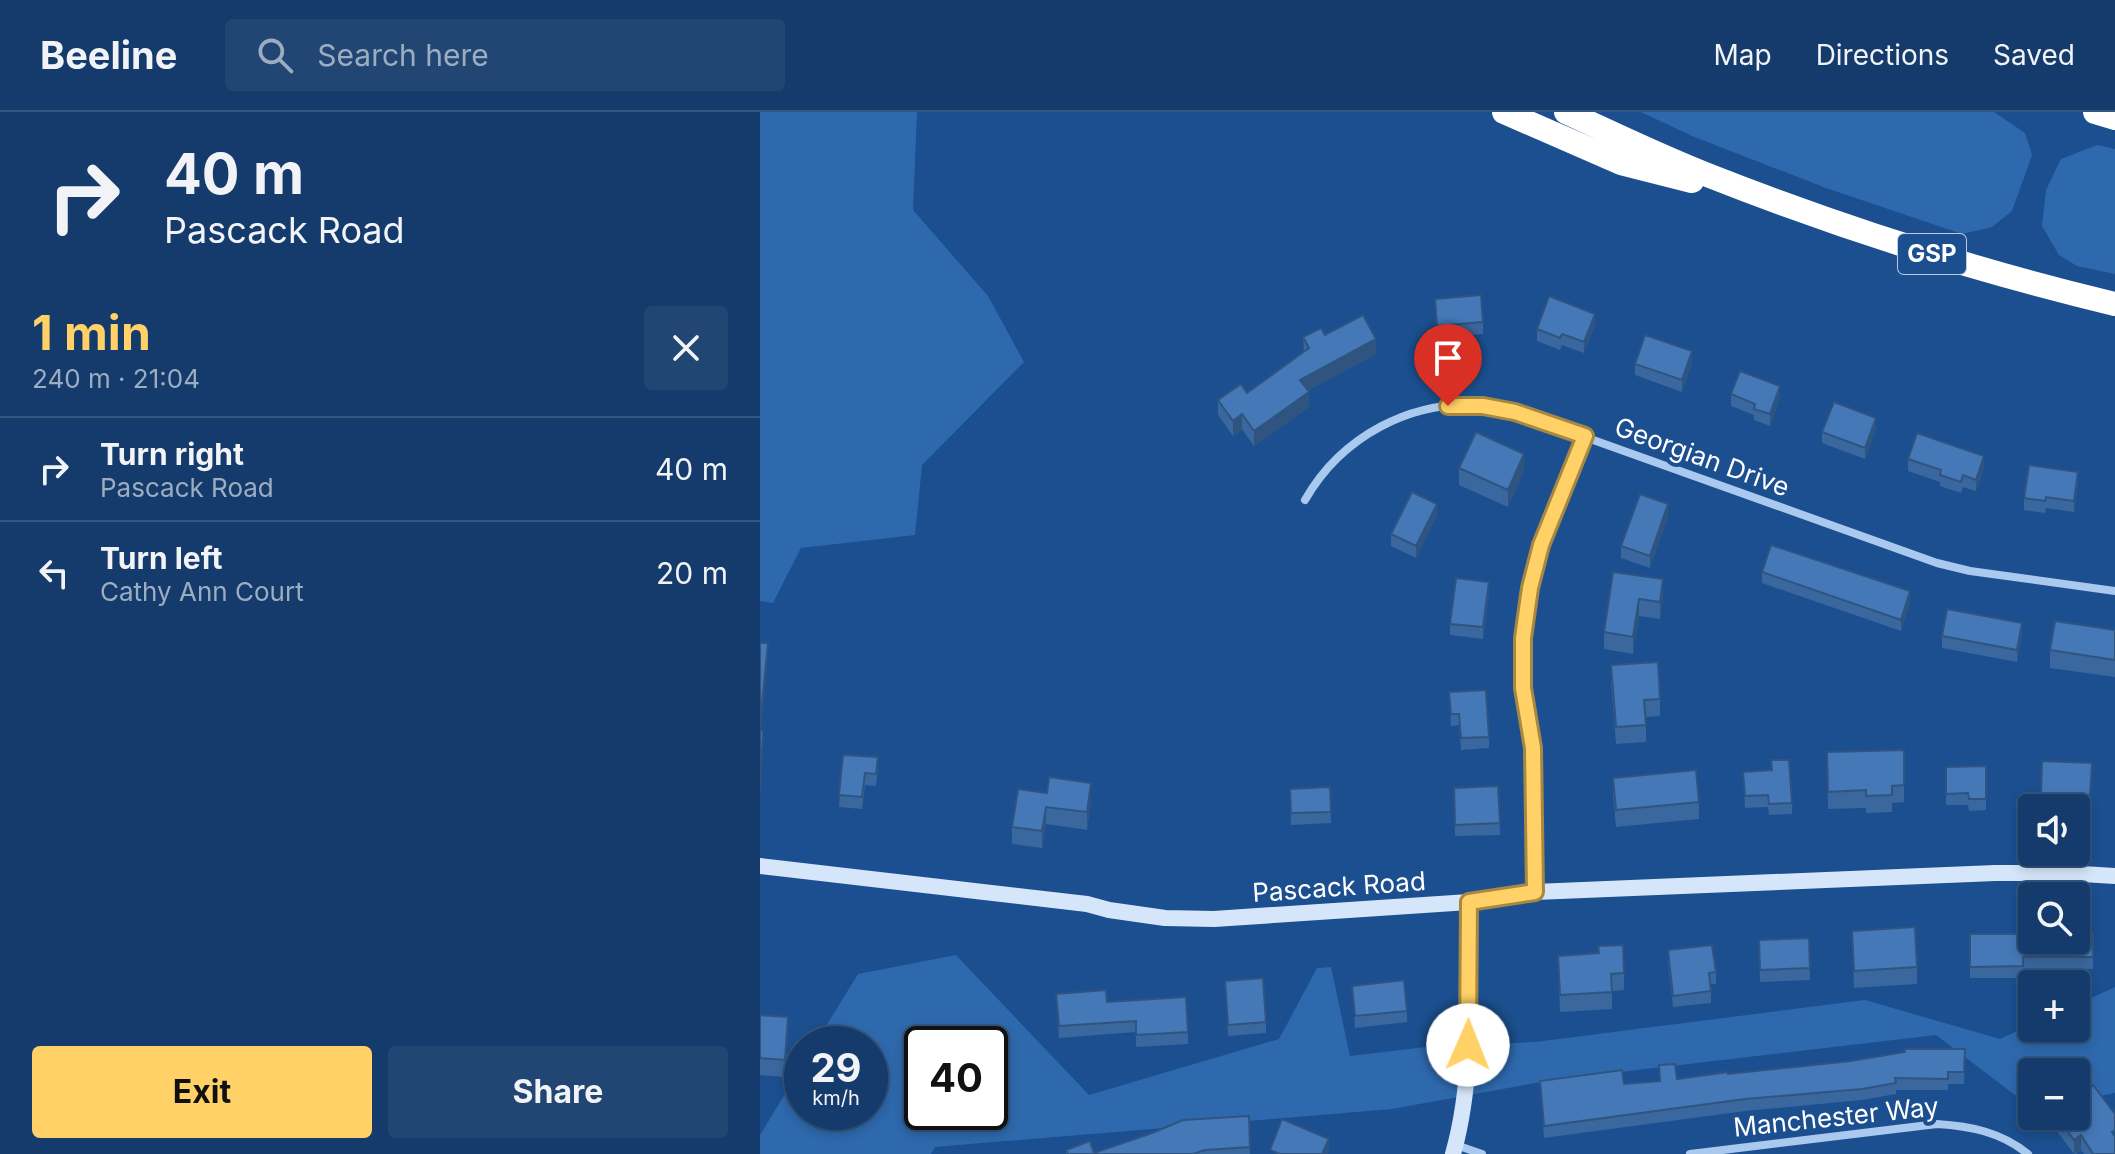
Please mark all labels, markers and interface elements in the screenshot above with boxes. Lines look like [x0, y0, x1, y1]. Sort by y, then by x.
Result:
search box [225, 19, 785, 91]
text: Beeline [40, 32, 177, 78]
icon: search [253, 33, 297, 77]
text: Search here [317, 37, 489, 73]
text: Map [1713, 38, 1772, 72]
text: Directions [1816, 38, 1949, 72]
text: Saved [1993, 38, 2075, 72]
text: 40 m [164, 140, 304, 208]
icon: right [32, 144, 136, 248]
text: Pascack Road [164, 208, 405, 252]
road number: GSP [1898, 234, 1966, 274]
text: 1 min [32, 303, 151, 362]
button: close [644, 306, 728, 390]
pin [1414, 324, 1482, 406]
icon: arrive [1426, 336, 1470, 380]
text: 240 m · 21:04 [32, 363, 200, 394]
street label: Georgian Drive [1611, 411, 1794, 502]
text: Turn right [100, 436, 244, 472]
icon: right [32, 447, 76, 491]
text: 40 m [655, 451, 728, 487]
text: Pascack Road [100, 472, 274, 503]
text: Turn left [100, 540, 222, 576]
icon: left [32, 551, 76, 595]
text: 20 m [656, 555, 728, 591]
text: Cathy Ann Court [100, 576, 304, 607]
map controls [2018, 794, 2090, 1130]
button: sound [2018, 794, 2090, 866]
street label: Pascack Road [1251, 865, 1427, 908]
button: search [2018, 882, 2090, 954]
button: + [2018, 970, 2090, 1042]
position arrow [1426, 1003, 1510, 1087]
speed limit sign: 40 [904, 1026, 1008, 1130]
text: 29 [810, 1043, 862, 1092]
button: Exit [32, 1046, 372, 1138]
button: Share [388, 1046, 728, 1138]
button: − [2018, 1058, 2090, 1130]
text: km/h [812, 1086, 860, 1110]
street label: Manchester Way [1732, 1090, 1940, 1143]

